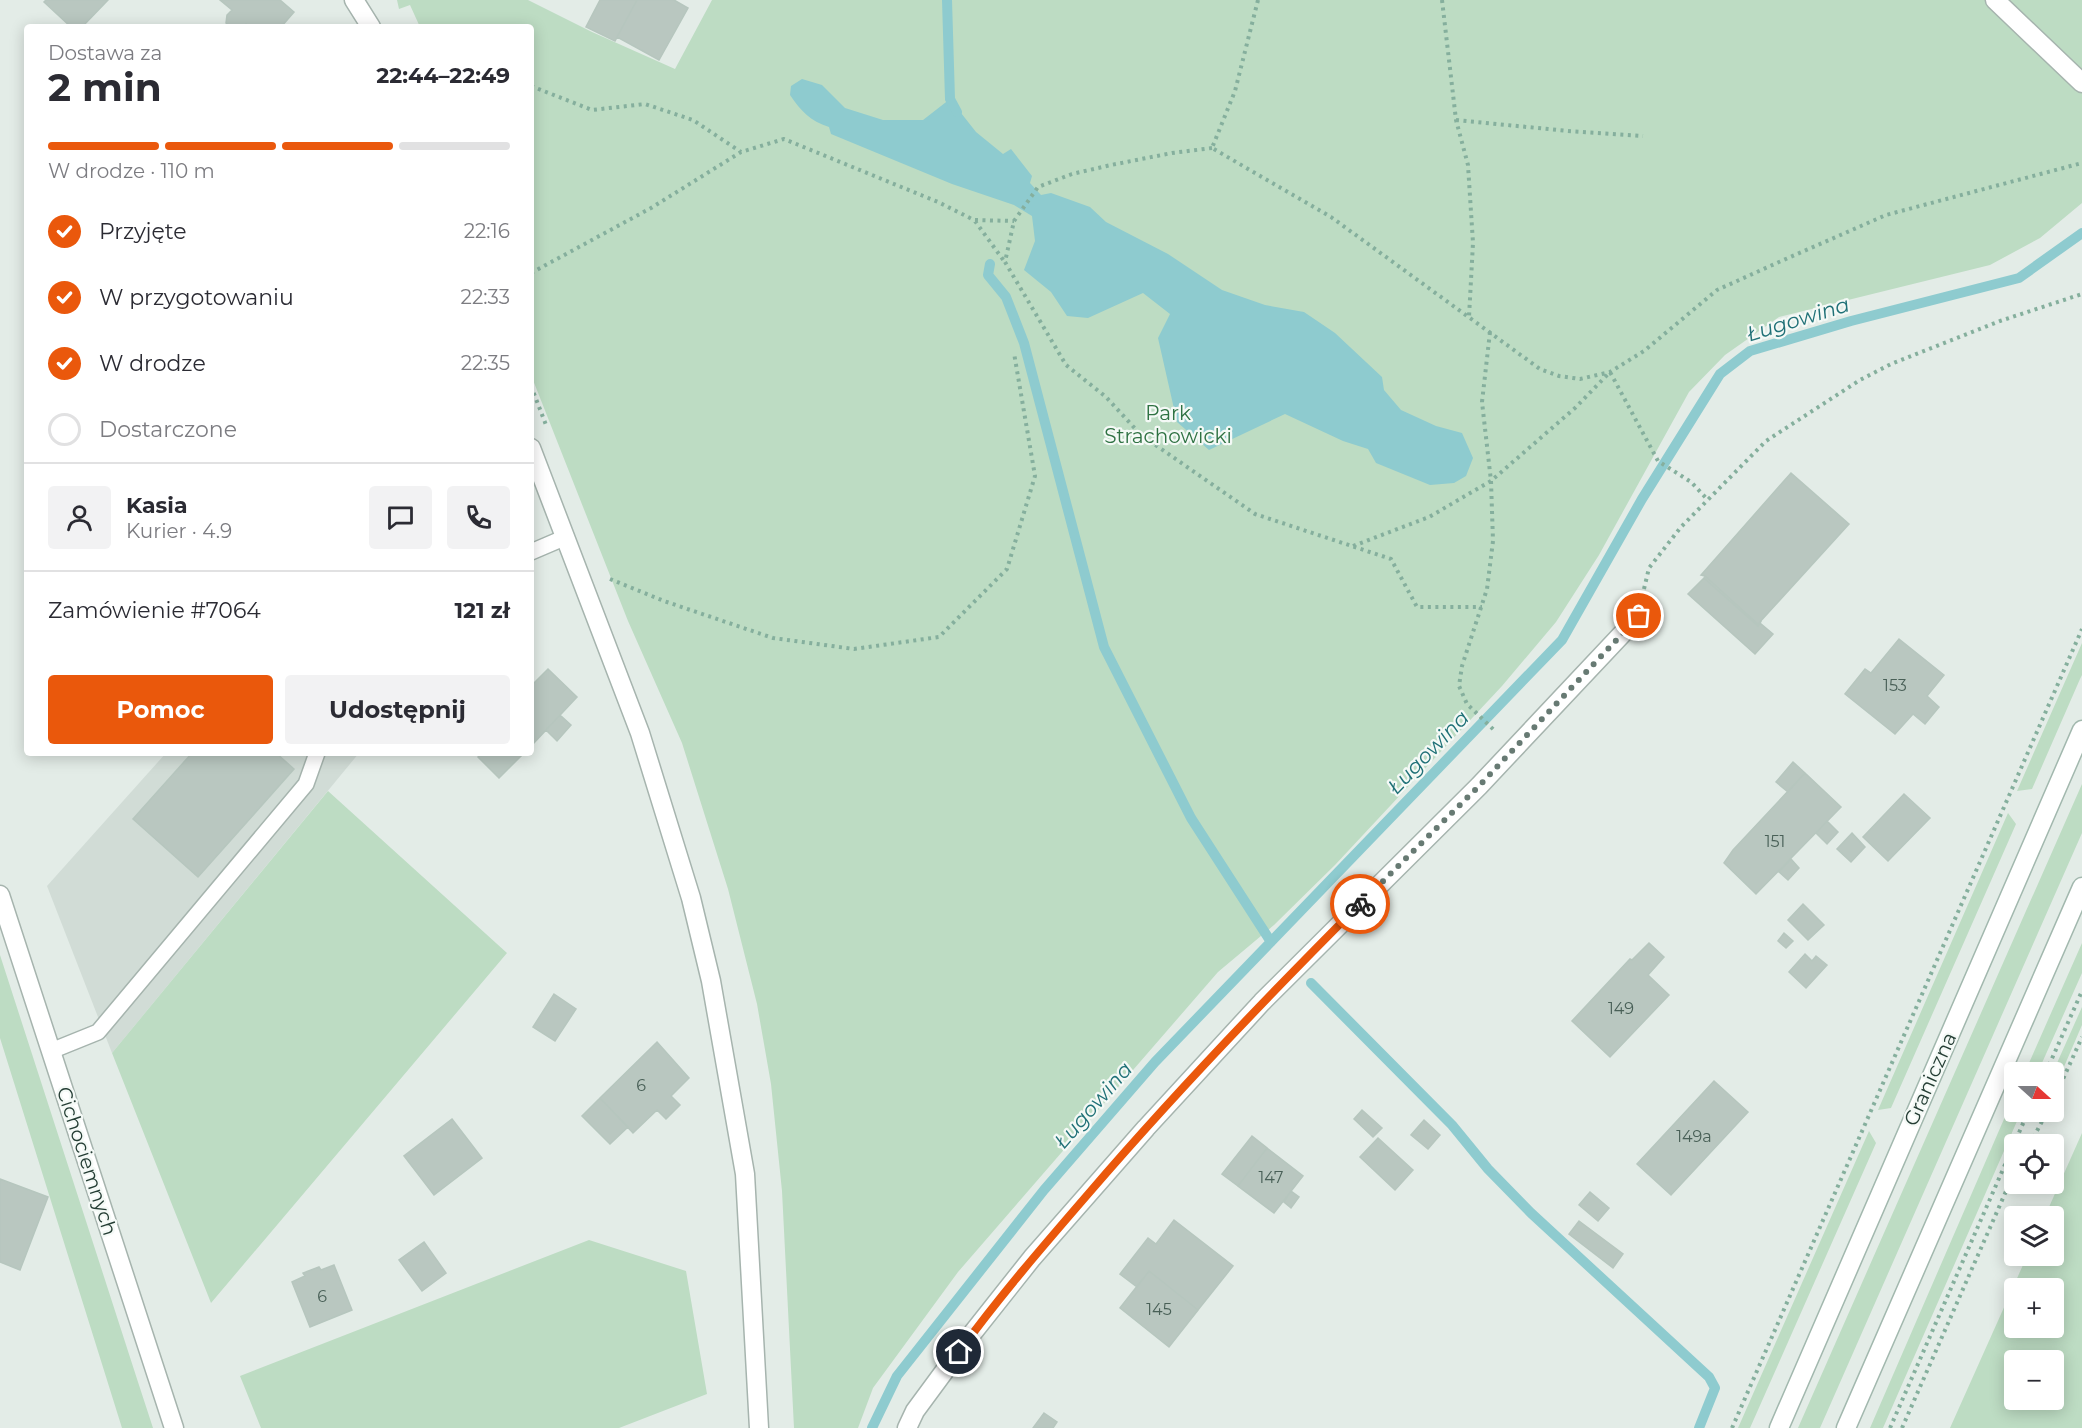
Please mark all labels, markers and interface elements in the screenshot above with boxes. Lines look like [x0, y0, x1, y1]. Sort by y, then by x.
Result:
text: Dostawa za [48, 41, 162, 65]
text: 22:44–22:49 [376, 62, 510, 89]
text: 2 min [48, 63, 162, 111]
text: W drodze · 110 m [48, 159, 215, 183]
icon: check [48, 215, 81, 248]
text: Przyjęte [99, 218, 187, 245]
text: 22:16 [464, 219, 510, 243]
icon: check [48, 281, 81, 314]
text: W przygotowaniu [99, 284, 294, 311]
text: 22:33 [461, 285, 510, 309]
water label: Ługowina [1744, 292, 1852, 346]
icon: check [48, 347, 81, 380]
text: W drodze [99, 350, 206, 377]
text: 22:35 [461, 351, 510, 375]
park label: Park Strachowicki [1104, 401, 1232, 448]
text: Dostarczone [99, 416, 237, 443]
button: person [48, 486, 111, 549]
button: chat [369, 486, 432, 549]
button: phone [447, 486, 510, 549]
text: Kasia [126, 492, 187, 519]
text: Kurier · 4.9 [126, 519, 232, 543]
pin [1613, 590, 1664, 641]
text: Zamówienie #7064 [48, 597, 261, 624]
text: 121 zł [454, 597, 510, 624]
icon: bag [1622, 599, 1655, 632]
button: Pomoc [48, 675, 273, 744]
button: Udostępnij [285, 675, 510, 744]
house number: 153 [1883, 676, 1907, 695]
water label: Ługowina [1382, 705, 1474, 799]
house number: 151 [1765, 832, 1785, 851]
courier [1330, 874, 1390, 934]
icon: bike [1344, 888, 1377, 921]
house number: 149 [1608, 999, 1634, 1018]
street label: Graniczna [1899, 1028, 1961, 1130]
water label: Ługowina [1049, 1057, 1137, 1153]
north arrow [2004, 1062, 2064, 1122]
map controls [2004, 1062, 2064, 1410]
house number: 6 [636, 1076, 646, 1095]
street label: Cichociemnych [52, 1084, 122, 1238]
house number: 149a [1676, 1127, 1712, 1146]
button: locate [2004, 1134, 2064, 1194]
house number: 147 [1259, 1168, 1283, 1187]
button: layers [2004, 1206, 2064, 1266]
button: + [2004, 1278, 2064, 1338]
house number: 6 [317, 1287, 327, 1306]
house number: 145 [1146, 1300, 1172, 1319]
pin [933, 1326, 984, 1377]
icon: home [942, 1335, 975, 1368]
button: − [2004, 1350, 2064, 1410]

